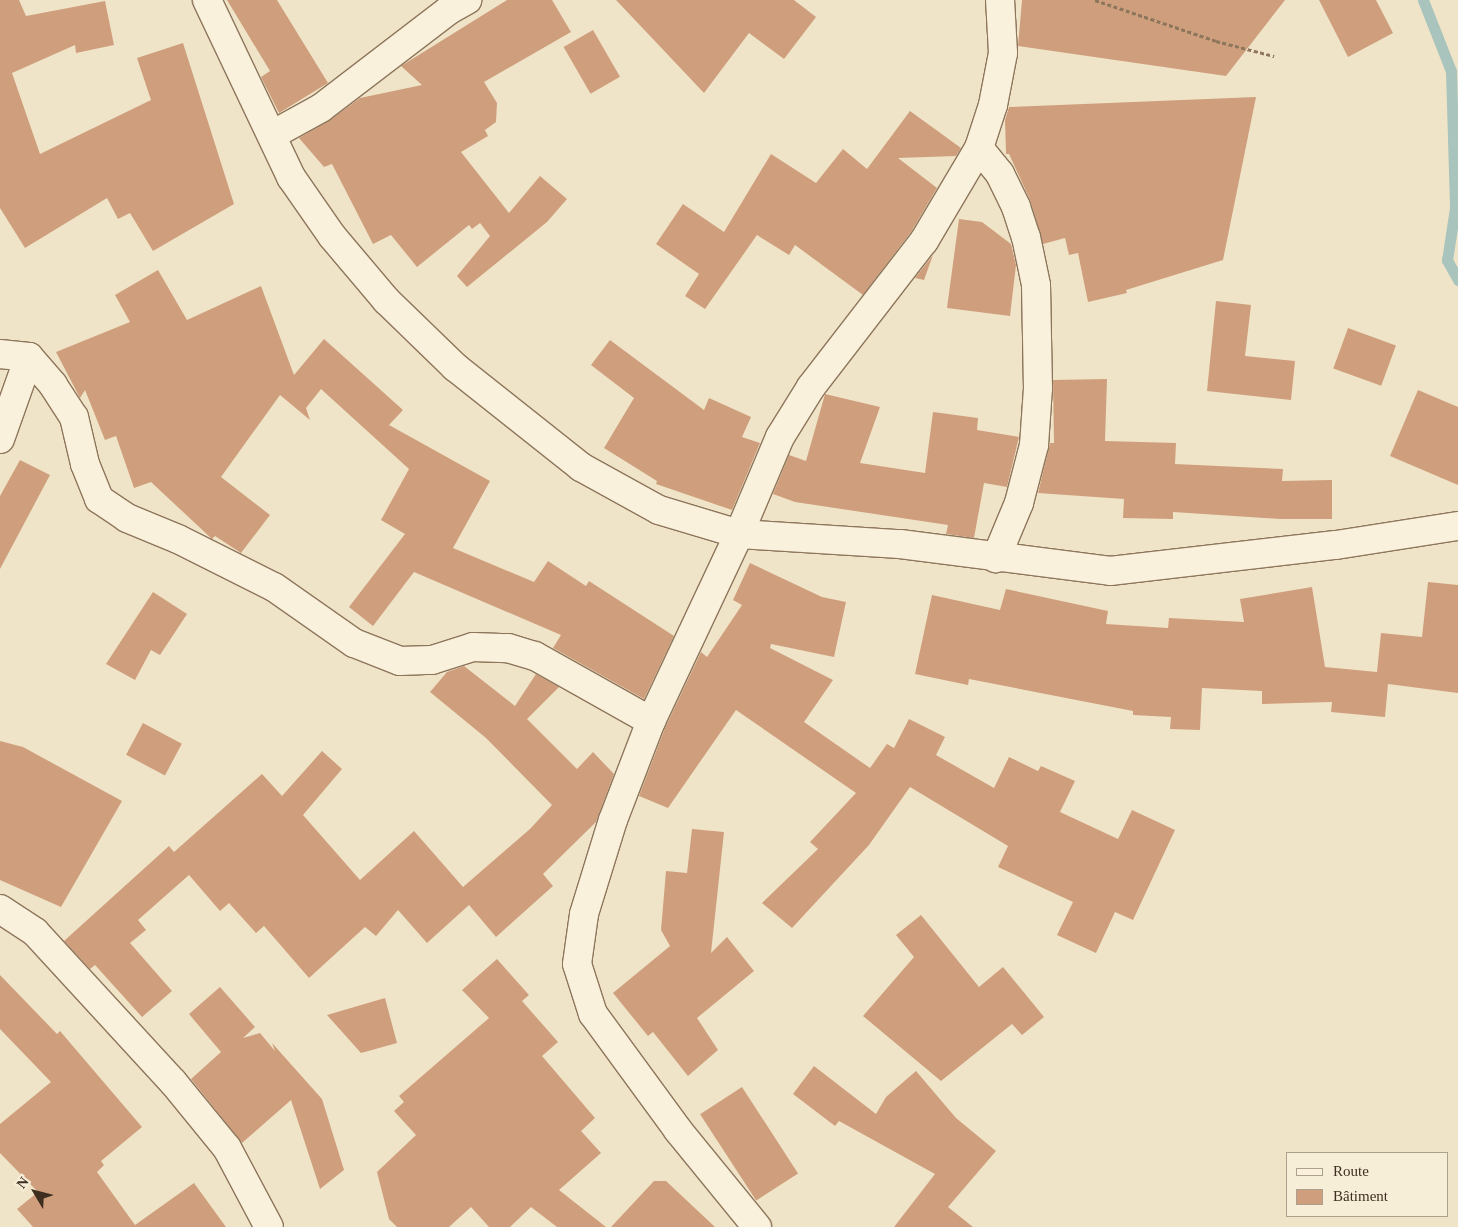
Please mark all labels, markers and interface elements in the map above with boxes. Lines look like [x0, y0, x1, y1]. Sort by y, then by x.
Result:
legend [1286, 1152, 1448, 1217]
text: Route [1333, 1163, 1369, 1179]
north arrow [10, 1167, 60, 1217]
text: N [14, 1174, 32, 1191]
text: Bâtiment [1333, 1188, 1388, 1204]

